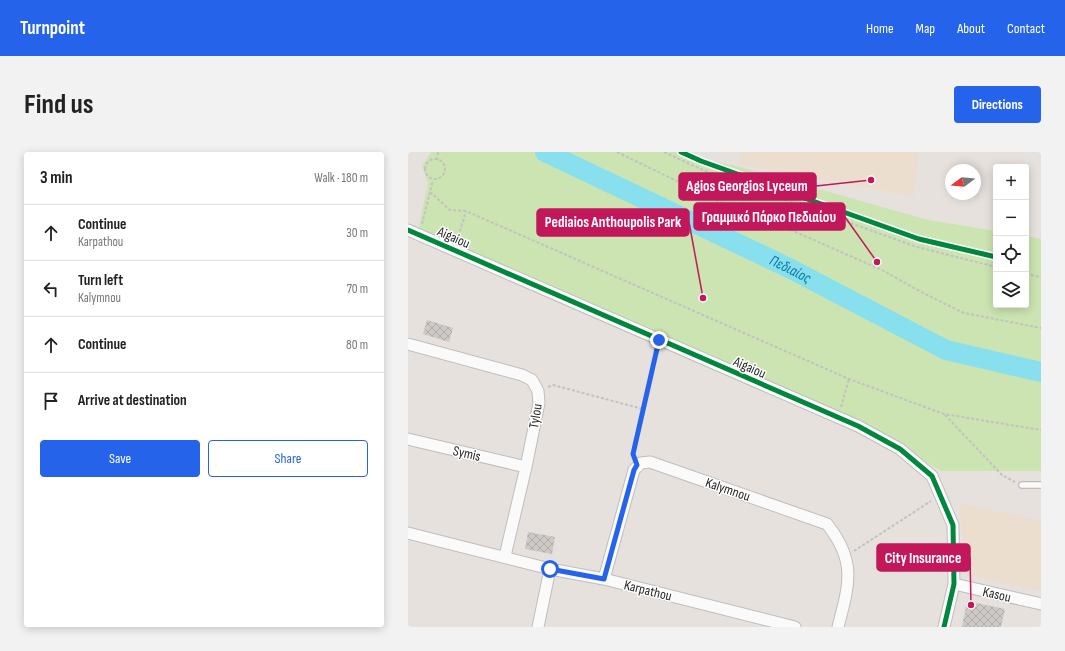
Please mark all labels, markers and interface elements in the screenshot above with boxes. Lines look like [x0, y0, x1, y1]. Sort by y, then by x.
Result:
text: Turnpoint [20, 17, 85, 40]
text: Home [866, 20, 894, 37]
text: Map [916, 20, 935, 37]
text: About [957, 20, 985, 37]
text: Contact [1007, 20, 1045, 37]
button: Directions [954, 86, 1041, 123]
text: Find us [24, 88, 93, 121]
north arrow [945, 164, 981, 200]
map controls [993, 164, 1029, 308]
button: + [993, 164, 1029, 200]
text: 3 min [40, 168, 73, 188]
text: Walk · 180 m [314, 170, 368, 186]
callout: Agios Georgios Lyceum [679, 173, 816, 200]
text: Agios Georgios Lyceum [685, 177, 808, 196]
button: − [993, 200, 1029, 236]
callout: Γραμμικό Πάρκο Πεδιαίου [694, 203, 845, 230]
text: Γραμμικό Πάρκο Πεδιαίου [702, 208, 836, 227]
callout: Pediaios Anthoupolis Park [537, 209, 689, 236]
text: Pediaios Anthoupolis Park [545, 213, 682, 232]
text: Continue [78, 215, 127, 234]
icon: ahead [40, 222, 62, 244]
street label: Aigaiou [434, 222, 473, 252]
text: 30 m [346, 225, 368, 241]
text: Karpathou [78, 234, 123, 250]
button: locate [993, 236, 1029, 272]
water label: Πεδιαίος [766, 251, 814, 288]
text: Turn left [78, 271, 123, 290]
button: layers [993, 272, 1029, 308]
icon: left [40, 278, 62, 300]
text: 70 m [347, 281, 368, 297]
text: Kalymnou [78, 290, 121, 306]
route end [650, 331, 668, 349]
icon: ahead [40, 334, 62, 356]
text: Continue [78, 335, 127, 354]
text: 80 m [346, 337, 368, 353]
street label: Aigaiou [730, 352, 769, 382]
icon: arrive [40, 390, 62, 412]
text: Arrive at destination [78, 391, 187, 410]
street label: Tylou [525, 402, 546, 430]
button: Save [40, 440, 200, 477]
button: Share [208, 440, 368, 477]
street label: Symis [451, 442, 482, 465]
street label: Kalymnou [703, 474, 753, 505]
callout: City Insurance [877, 544, 970, 571]
text: City Insurance [885, 549, 961, 568]
route start [541, 560, 559, 578]
street label: Karpathou [622, 576, 674, 605]
street label: Kasou [981, 583, 1013, 606]

